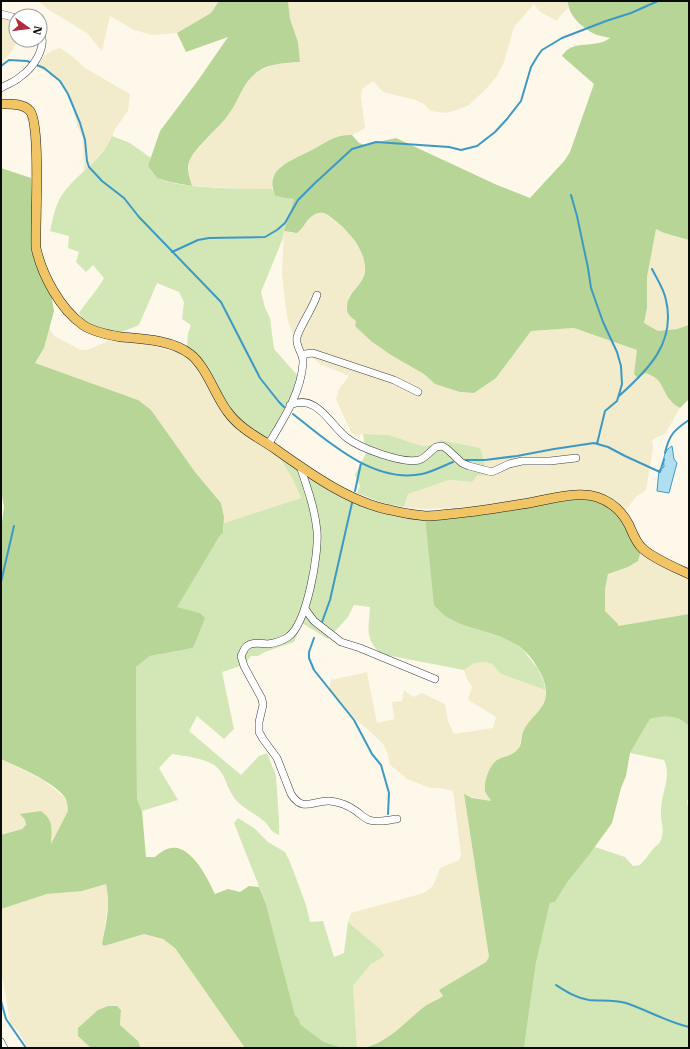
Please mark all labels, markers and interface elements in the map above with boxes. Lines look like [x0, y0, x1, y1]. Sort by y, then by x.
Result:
north arrow [8, 8, 48, 48]
text: N [30, 25, 46, 37]

